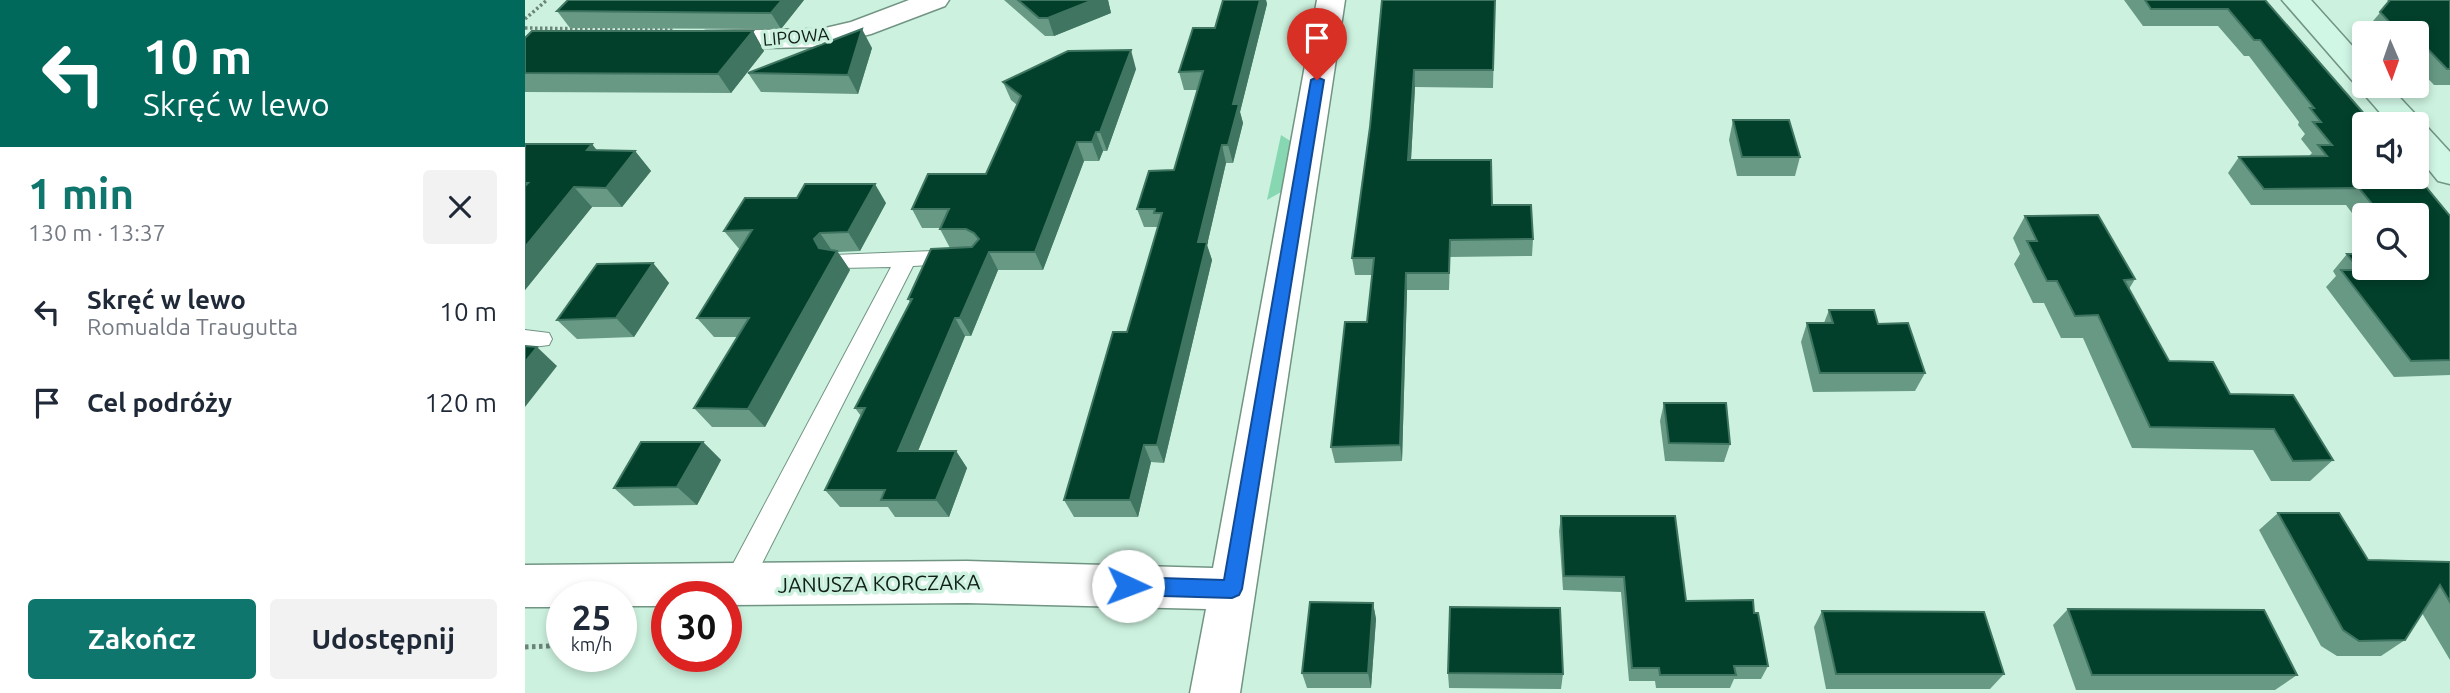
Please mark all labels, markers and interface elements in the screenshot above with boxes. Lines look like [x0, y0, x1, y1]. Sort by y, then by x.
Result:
pin [1287, 8, 1347, 80]
icon: arrive [1298, 19, 1336, 57]
north arrow [2352, 21, 2429, 98]
map controls [2352, 21, 2429, 280]
street label: LIPOWA [762, 23, 830, 49]
icon: left [28, 28, 119, 119]
text: 10 m [143, 28, 252, 83]
text: Skręć w lewo [143, 86, 330, 122]
button: sound [2352, 112, 2429, 189]
text: 1 min [28, 170, 134, 217]
button: close [423, 170, 497, 244]
button: search [2352, 203, 2429, 280]
text: 130 m · 13:37 [28, 220, 166, 245]
text: Skręć w lewo [87, 285, 246, 314]
icon: left [28, 293, 66, 331]
text: 10 m [439, 297, 497, 326]
text: Romualda Traugutta [87, 314, 298, 339]
icon: arrive [28, 384, 66, 422]
text: Cel podróży [87, 388, 232, 417]
text: 120 m [425, 388, 497, 417]
position arrow [1091, 549, 1165, 623]
street label: JANUSZA KORCZAKA [777, 569, 981, 597]
speed limit sign: 30 [651, 581, 742, 672]
text: 25 [572, 597, 611, 637]
button: Zakończ [28, 599, 256, 679]
button: Udostępnij [270, 599, 497, 679]
text: km/h [571, 634, 612, 654]

